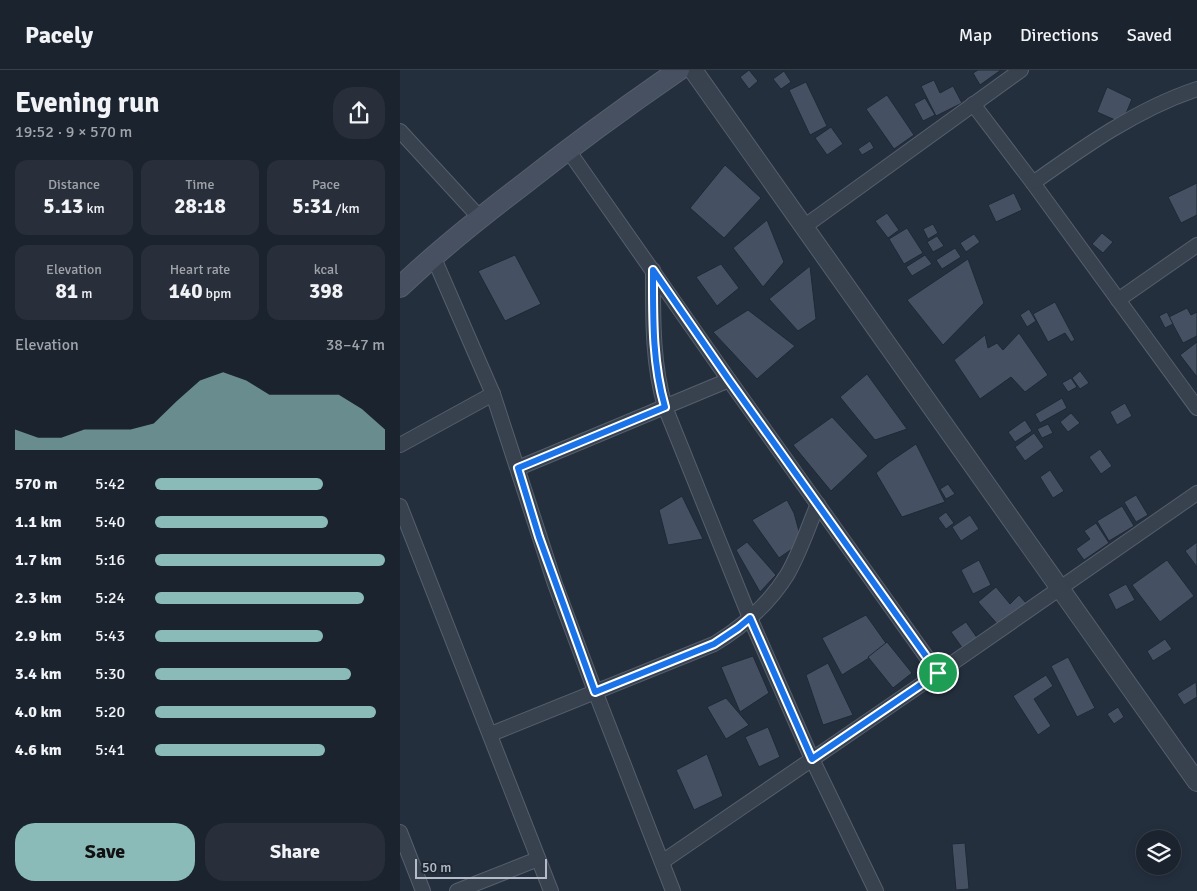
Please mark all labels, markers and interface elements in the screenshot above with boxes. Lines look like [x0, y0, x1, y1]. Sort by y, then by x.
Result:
text: Pacely [25, 20, 93, 50]
text: Map [959, 24, 992, 46]
text: Directions [1020, 24, 1099, 46]
text: Saved [1127, 24, 1172, 46]
text: Evening run [15, 86, 160, 120]
button: share [333, 87, 385, 139]
text: 19:52 · 9 × 570 m [15, 122, 132, 142]
text: Distance [48, 176, 100, 193]
text: Time [186, 176, 214, 193]
text: Pace [312, 176, 340, 193]
text: 5.13 [43, 193, 83, 219]
text: 28:18 [174, 193, 226, 219]
text: 5:31 [292, 193, 333, 219]
text: km [83, 200, 105, 217]
text: /km [333, 200, 360, 217]
text: Elevation [46, 261, 102, 278]
text: Heart rate [170, 261, 230, 278]
text: kcal [314, 261, 338, 278]
text: 81 [56, 278, 78, 304]
text: 140 [168, 278, 202, 304]
text: 398 [309, 278, 343, 304]
text: m [78, 285, 92, 302]
text: bpm [202, 285, 232, 302]
text: Elevation [15, 335, 79, 355]
text: 38–47 m [326, 335, 385, 355]
text: 570 m [15, 474, 57, 494]
text: 5:42 [95, 474, 125, 494]
text: 1.1 km [15, 512, 62, 532]
text: 5:40 [95, 512, 125, 532]
text: 1.7 km [15, 550, 62, 570]
text: 5:16 [95, 550, 125, 570]
text: 2.3 km [15, 588, 62, 608]
text: 5:24 [95, 588, 125, 608]
text: 2.9 km [15, 626, 62, 646]
text: 5:43 [95, 626, 125, 646]
pin [917, 652, 959, 694]
icon: arrive [924, 659, 952, 687]
text: 3.4 km [15, 664, 62, 684]
text: 5:30 [95, 664, 125, 684]
text: 4.0 km [15, 702, 62, 722]
text: 5:20 [95, 702, 125, 722]
text: 4.6 km [15, 740, 62, 760]
text: 5:41 [95, 740, 125, 760]
button: Save [15, 823, 195, 881]
button: Share [205, 823, 385, 881]
map controls [1136, 830, 1181, 875]
button: layers [1136, 830, 1181, 875]
scale bar [415, 856, 548, 879]
text: 50 m [422, 859, 451, 876]

